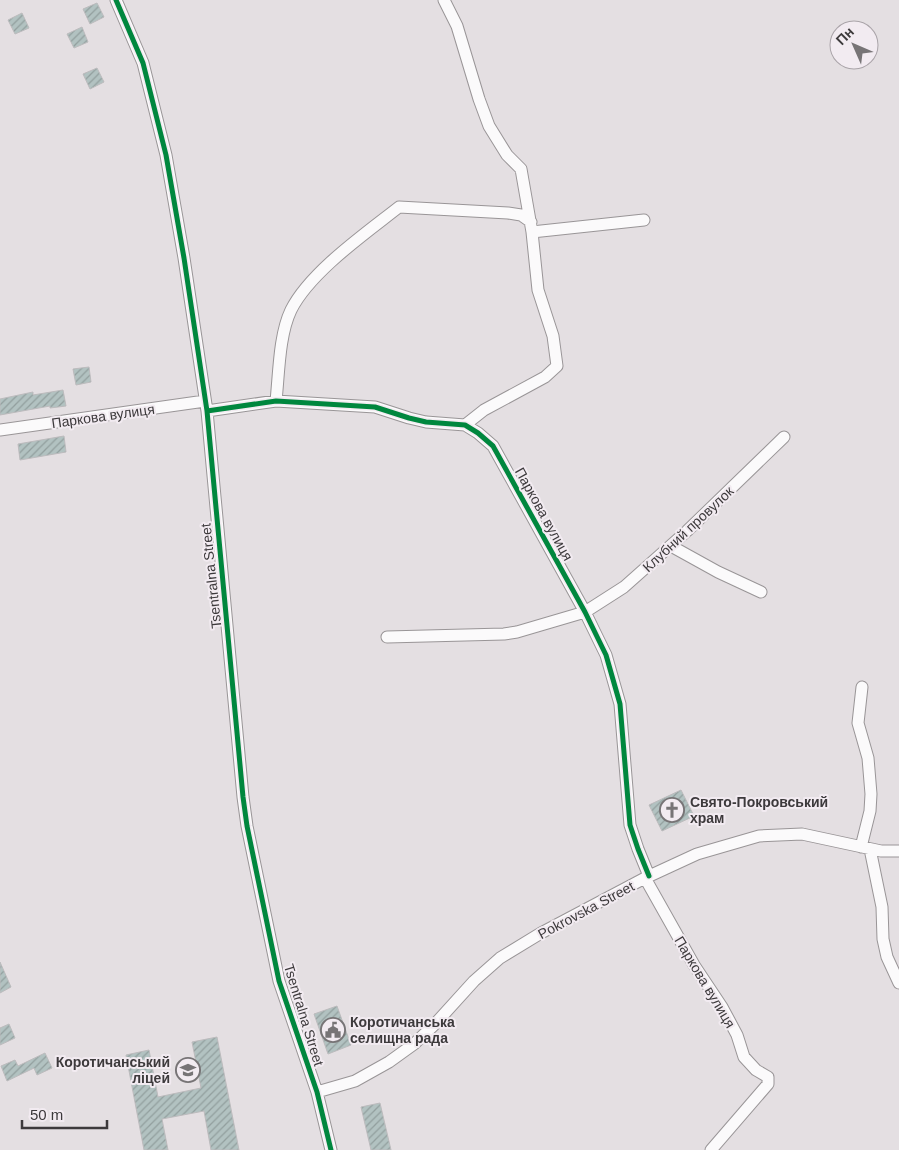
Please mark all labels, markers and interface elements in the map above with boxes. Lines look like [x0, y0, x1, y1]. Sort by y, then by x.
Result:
north arrow [829, 20, 879, 70]
text: Пн [833, 24, 857, 48]
street label: Паркова вулиця [50, 401, 156, 431]
street label: Паркова вулиця [512, 465, 576, 563]
street label: Клубний провулок [639, 482, 737, 575]
street label: Tsentralna Street [198, 522, 224, 629]
place label: Свято-Покровський храм [690, 794, 828, 826]
church icon: Свято-Покровський храм [659, 797, 685, 823]
street label: Pokrovska Street [535, 878, 637, 942]
street label: Паркова вулиця [671, 933, 739, 1031]
street label: Tsentralna Street [281, 962, 327, 1068]
place label: Коротичанська селищна рада [350, 1014, 455, 1046]
public building icon: Коротичанська селищна рада [320, 1017, 346, 1043]
place label: Коротичанський ліцей [56, 1054, 170, 1086]
school or university icon: Коротичанський ліцей [175, 1057, 201, 1083]
scale bar [22, 1098, 108, 1130]
text: 50 m [30, 1106, 63, 1123]

